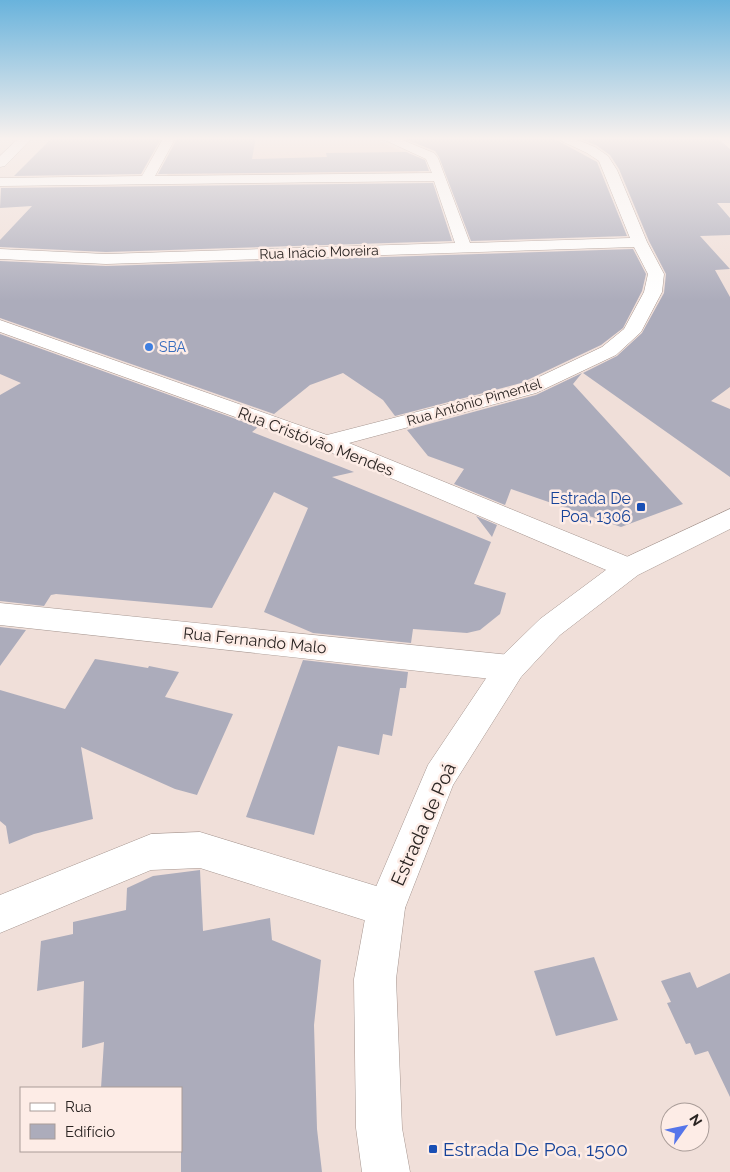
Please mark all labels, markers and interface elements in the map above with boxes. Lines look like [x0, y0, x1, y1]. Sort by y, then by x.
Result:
street label: Rua Inácio Moreira [259, 242, 379, 262]
place label: SBA [159, 339, 187, 355]
marker: SBA [143, 341, 155, 353]
street label: Rua Antônio Pimentel [405, 375, 543, 429]
street label: Rua Cristóvão Mendes [235, 403, 397, 480]
place label: Estrada De Poa, 1306 [550, 489, 631, 526]
marker: Estrada De Poa, 1306 [635, 501, 647, 513]
street label: Rua Fernando Malo [182, 624, 328, 657]
street label: Estrada de Poá [386, 759, 460, 889]
legend [20, 1087, 182, 1152]
text: Rua [65, 1098, 92, 1116]
north arrow [660, 1102, 710, 1152]
text: N [686, 1111, 706, 1129]
text: Edifício [65, 1123, 115, 1141]
place label: Estrada De Poa, 1500 [443, 1138, 628, 1160]
marker: Estrada De Poa, 1500 [427, 1143, 439, 1155]

